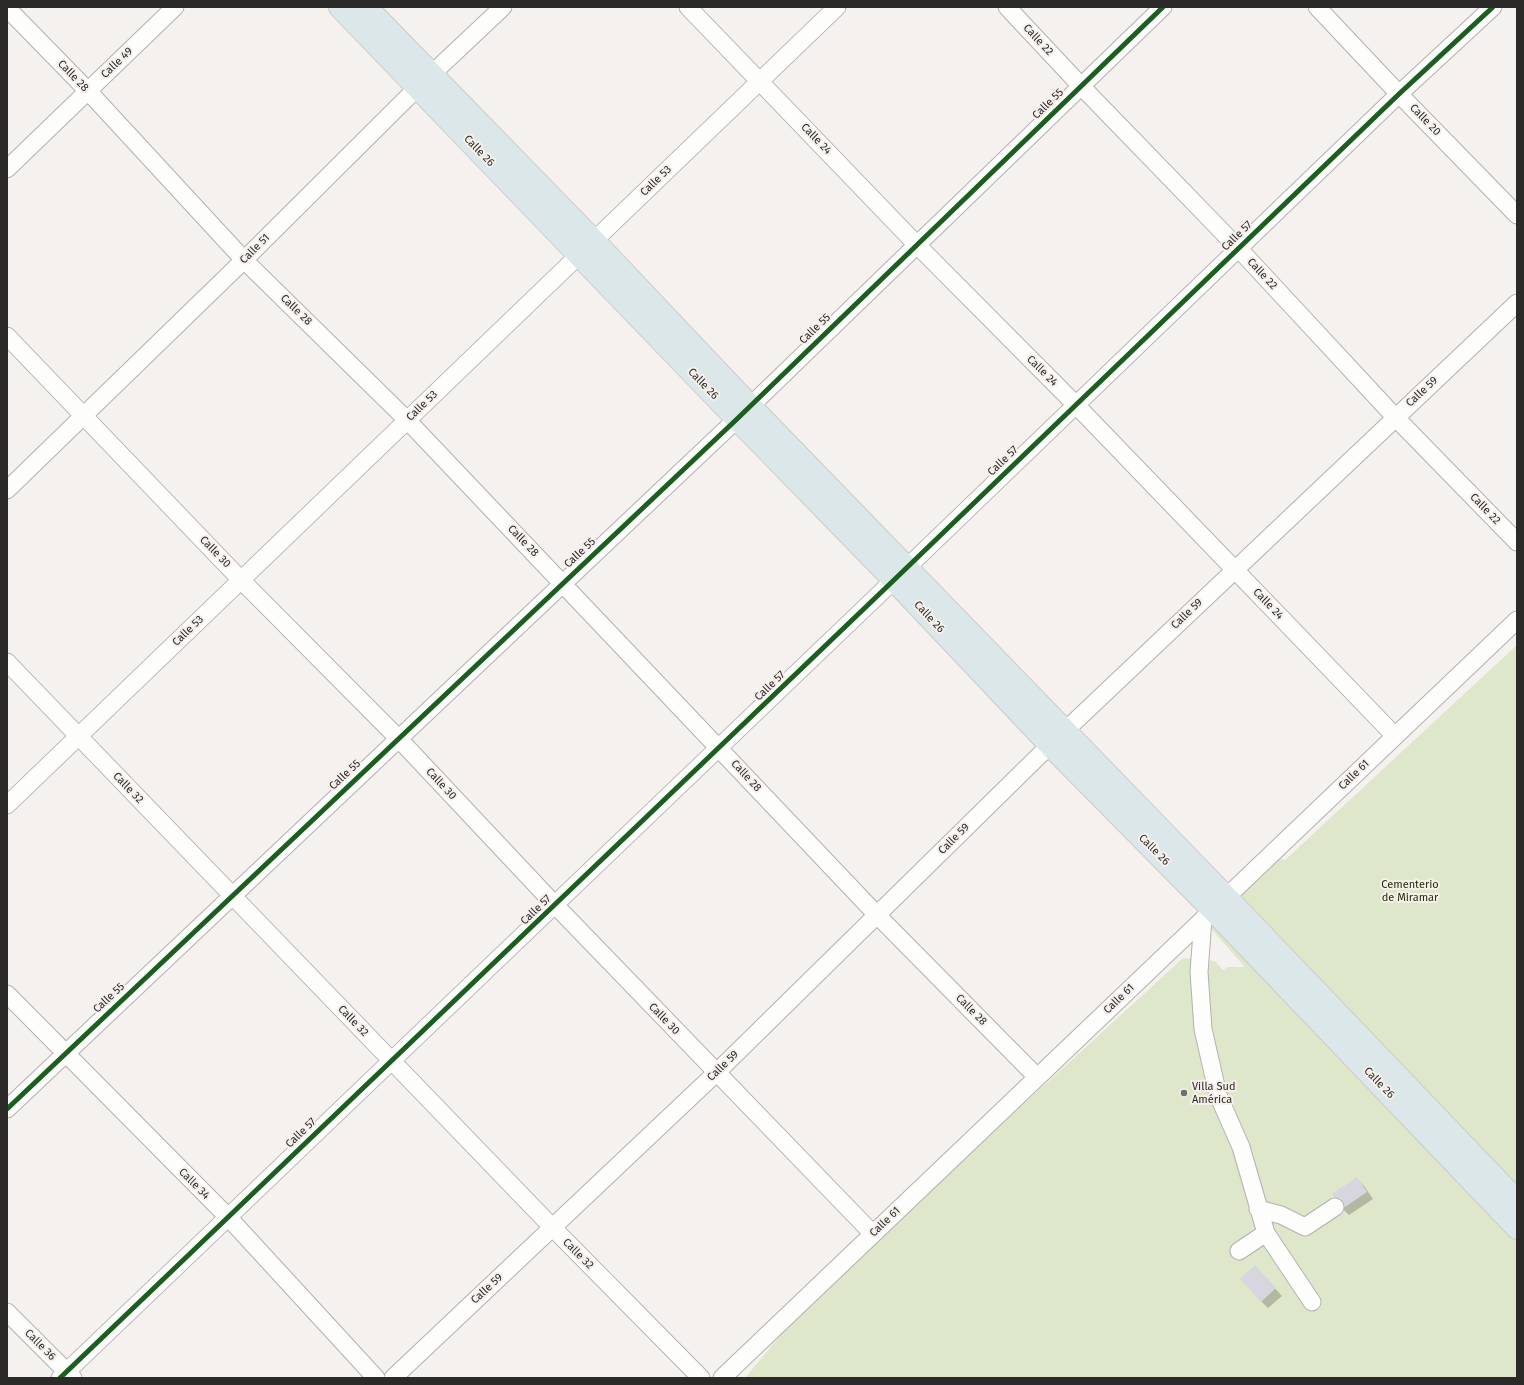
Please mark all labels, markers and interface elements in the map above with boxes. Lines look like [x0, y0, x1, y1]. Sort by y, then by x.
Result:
street label: Calle 22 [1020, 22, 1056, 58]
street label: Calle 49 [99, 45, 135, 81]
street label: Calle 28 [55, 57, 91, 95]
street label: Calle 55 [1030, 86, 1066, 122]
street label: Calle 20 [1407, 101, 1443, 139]
street label: Calle 24 [798, 121, 834, 157]
street label: Calle 26 [461, 133, 497, 169]
street label: Calle 53 [638, 163, 674, 199]
street label: Calle 57 [1219, 218, 1255, 254]
street label: Calle 51 [237, 231, 273, 267]
street label: Calle 22 [1244, 256, 1280, 292]
street label: Calle 28 [277, 292, 315, 328]
street label: Calle 55 [797, 311, 833, 347]
street label: Calle 24 [1024, 353, 1060, 389]
street label: Calle 26 [685, 366, 721, 402]
street label: Calle 59 [1403, 374, 1441, 410]
street label: Calle 53 [404, 388, 440, 424]
street label: Calle 57 [985, 443, 1021, 479]
street label: Calle 22 [1467, 491, 1503, 527]
street label: Calle 28 [505, 522, 541, 560]
street label: Calle 30 [197, 533, 233, 571]
street label: Calle 55 [562, 535, 598, 571]
street label: Calle 24 [1250, 586, 1286, 622]
street label: Calle 59 [1169, 596, 1205, 632]
street label: Calle 26 [911, 598, 947, 636]
street label: Calle 53 [170, 613, 206, 649]
street label: Calle 57 [752, 668, 788, 704]
street label: Calle 55 [327, 757, 363, 793]
street label: Calle 28 [728, 757, 764, 795]
street label: Calle 61 [1336, 757, 1372, 793]
street label: Calle 30 [423, 765, 459, 803]
street label: Calle 32 [110, 770, 146, 806]
street label: Calle 59 [936, 821, 972, 857]
street label: Calle 26 [1136, 832, 1172, 868]
park label: Cementerio de Miramar [1381, 878, 1439, 904]
street label: Calle 57 [518, 892, 554, 928]
street label: Calle 55 [91, 980, 127, 1016]
street label: Calle 61 [1101, 981, 1137, 1017]
street label: Calle 28 [953, 992, 989, 1028]
street label: Calle 30 [646, 1000, 682, 1038]
street label: Calle 32 [335, 1003, 371, 1039]
street label: Calle 59 [705, 1048, 741, 1084]
street label: Calle 26 [1361, 1065, 1397, 1101]
place label: Villa Sud América [1192, 1080, 1235, 1106]
marker: Villa Sud América [1179, 1088, 1189, 1098]
street label: Calle 57 [283, 1115, 319, 1151]
street label: Calle 34 [176, 1166, 212, 1202]
street label: Calle 61 [867, 1204, 903, 1240]
street label: Calle 32 [560, 1236, 596, 1272]
street label: Calle 59 [468, 1271, 506, 1307]
street label: Calle 36 [22, 1327, 58, 1363]

